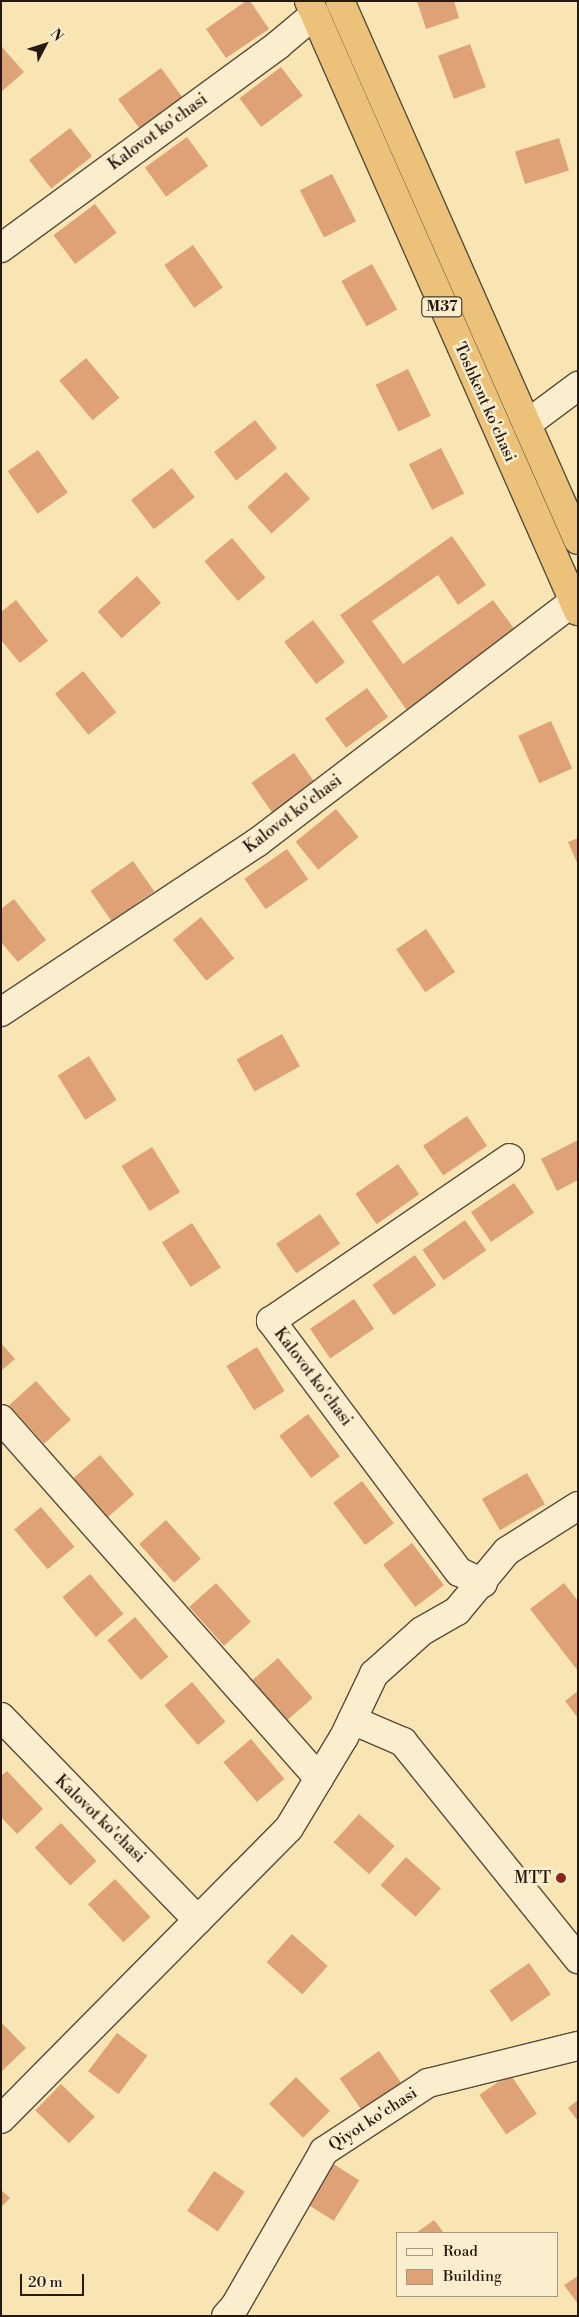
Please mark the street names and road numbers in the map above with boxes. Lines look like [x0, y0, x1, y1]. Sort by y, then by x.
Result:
street label: Kalovot ko'chasi [105, 90, 211, 174]
road number: M37 [421, 294, 463, 320]
street label: Toshkent ko'chasi [450, 339, 520, 465]
street label: Kalovot ko'chasi [240, 771, 346, 857]
street label: Kalovot ko'chasi [270, 1324, 356, 1430]
street label: Kalovot ko'chasi [51, 1771, 149, 1867]
street label: Qiyot ko'chasi [325, 2083, 421, 2155]

